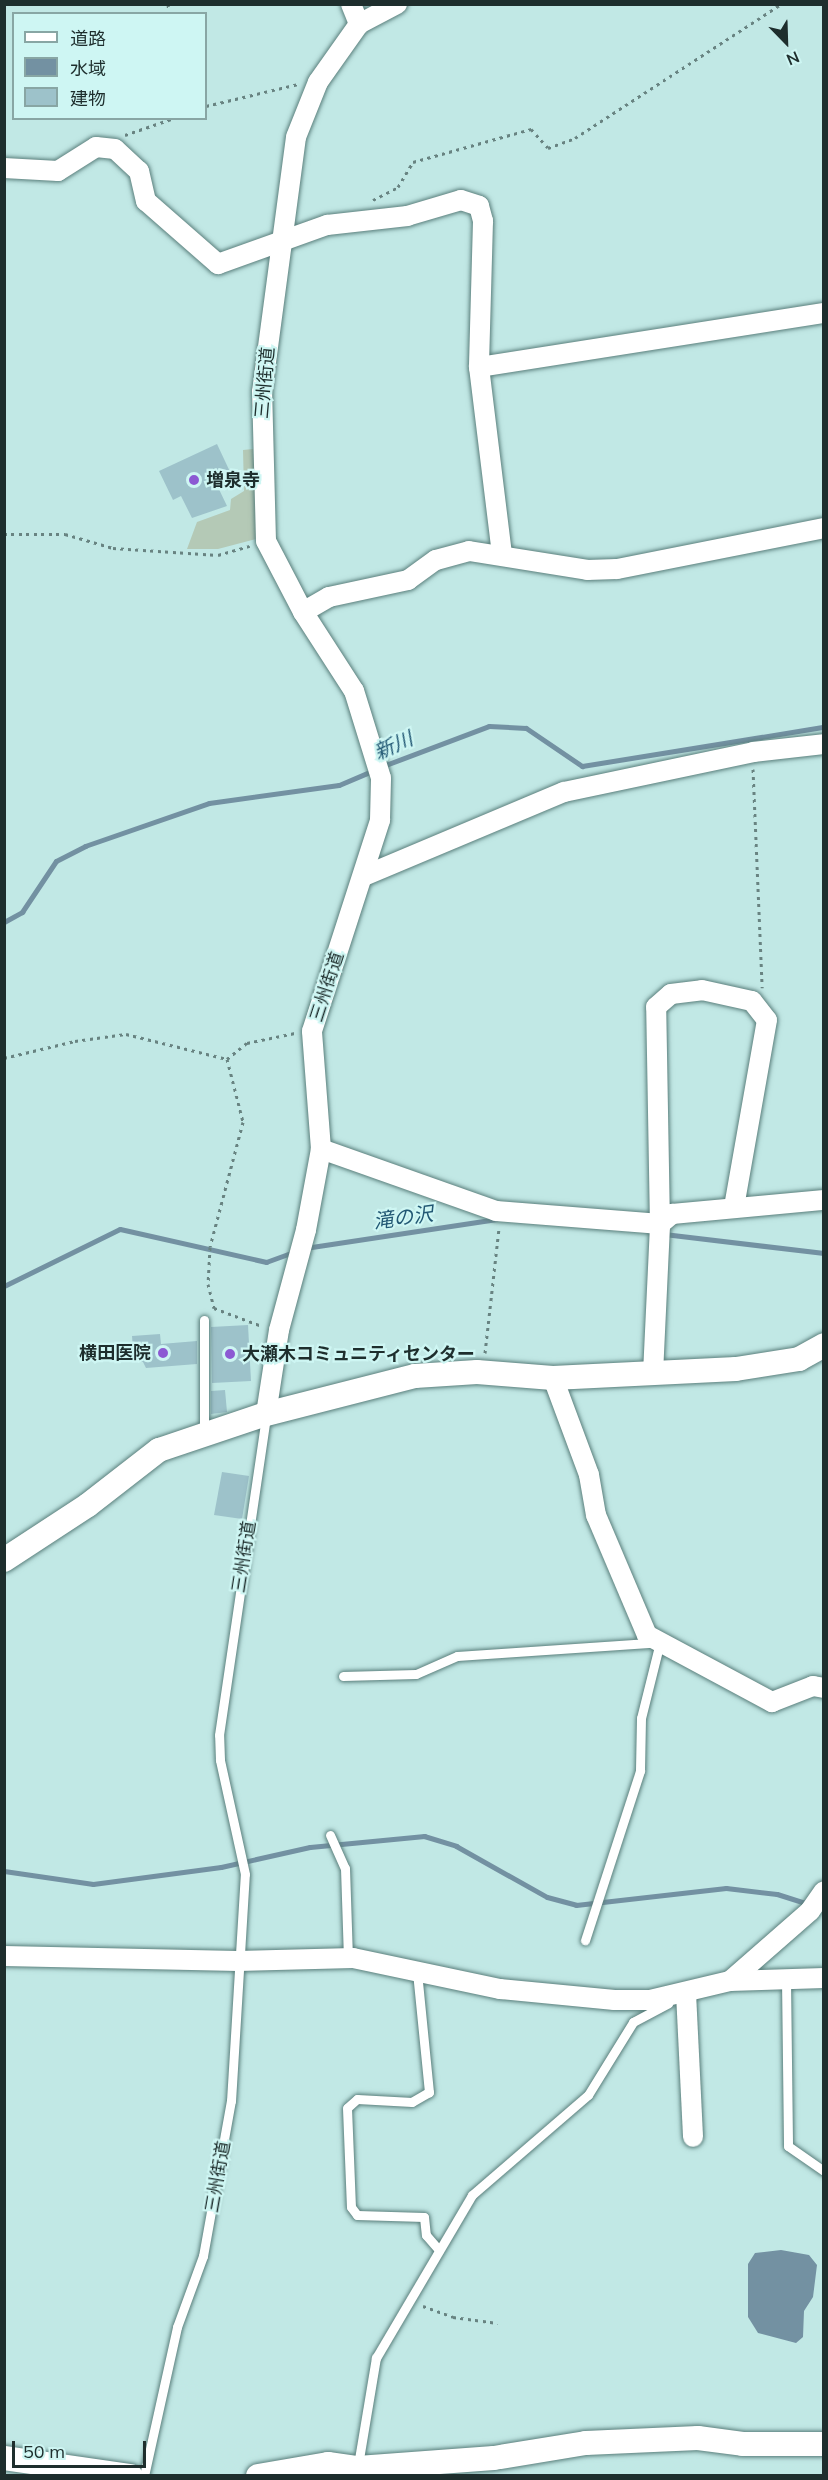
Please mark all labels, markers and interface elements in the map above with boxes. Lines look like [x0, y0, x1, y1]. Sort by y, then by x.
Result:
legend [12, 12, 207, 120]
north arrow [756, 12, 816, 72]
text: 道路 [70, 27, 106, 50]
text: N [784, 47, 803, 70]
text: 水域 [70, 57, 106, 80]
text: 建物 [70, 87, 106, 110]
street label: 三州街道 [251, 346, 279, 420]
place label: 増泉寺 [206, 469, 260, 491]
marker: 増泉寺 [187, 473, 201, 487]
water label: 新川 [370, 726, 416, 764]
street label: 三州街道 [306, 949, 348, 1025]
water label: 滝の沢 [372, 1201, 434, 1233]
place label: 横田医院 [79, 1342, 151, 1364]
place label: 大瀬木コミュニティセンター [242, 1343, 476, 1365]
marker: 横田医院 [156, 1346, 170, 1360]
marker: 大瀬木コミュニティセンター [223, 1347, 237, 1361]
street label: 三州街道 [228, 1520, 260, 1594]
street label: 三州街道 [201, 2140, 235, 2214]
scale bar [15, 2429, 148, 2467]
text: 50 m [23, 2440, 65, 2463]

